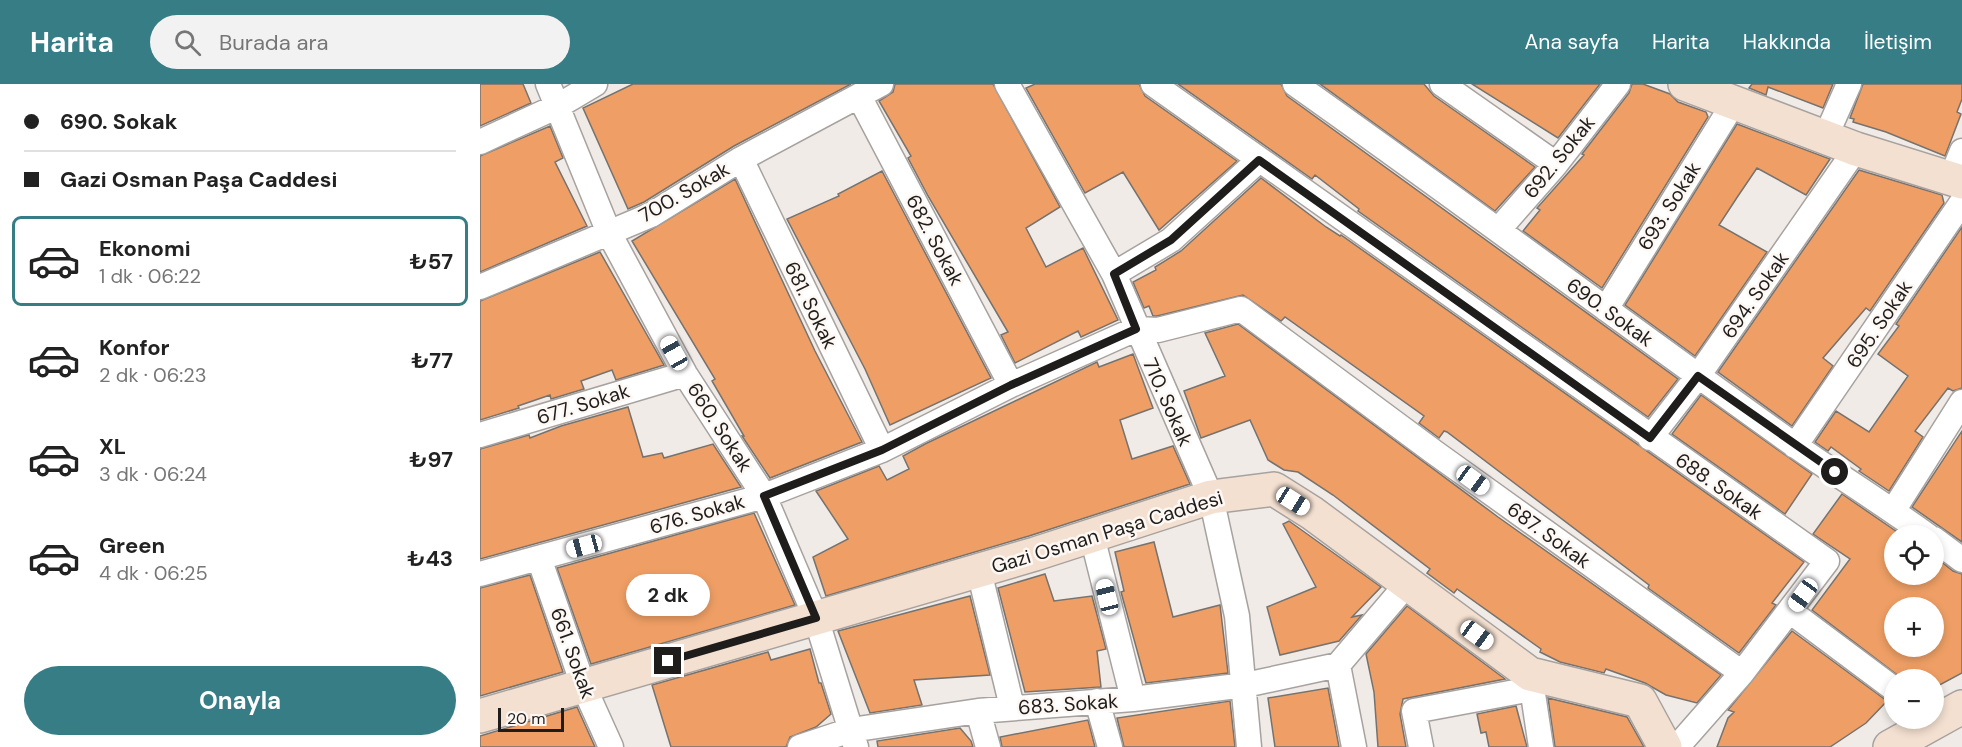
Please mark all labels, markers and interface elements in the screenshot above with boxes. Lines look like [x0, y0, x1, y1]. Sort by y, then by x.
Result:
search box [150, 15, 570, 69]
text: Harita [30, 24, 114, 61]
icon: search [171, 26, 204, 59]
text: Burada ara [219, 28, 329, 57]
text: Ana sayfa [1524, 28, 1619, 56]
text: Harita [1652, 28, 1710, 56]
text: Hakkında [1743, 28, 1831, 56]
text: İletişim [1864, 28, 1932, 56]
text: 690. Sokak [60, 107, 177, 136]
street label: 692. Sokak [1518, 110, 1600, 204]
street label: 700. Sokak [634, 156, 734, 228]
street label: 693. Sokak [1632, 157, 1706, 255]
text: Gazi Osman Paşa Caddesi [60, 165, 337, 194]
street label: 682. Sokak [900, 190, 970, 290]
icon: car [27, 234, 81, 288]
text: Ekonomi [99, 234, 191, 263]
street label: 694. Sokak [1716, 246, 1794, 344]
text: ₺57 [409, 247, 453, 276]
street label: 681. Sokak [779, 257, 843, 353]
text: 1 dk · 06:22 [99, 263, 201, 289]
street label: 690. Sokak [1561, 272, 1659, 352]
street label: 695. Sokak [1840, 275, 1918, 373]
icon: car [27, 333, 81, 387]
text: Konfor [99, 333, 170, 362]
car [657, 333, 691, 373]
text: ₺77 [411, 346, 453, 375]
street label: 710. Sokak [1137, 354, 1199, 450]
text: 2 dk · 06:23 [99, 362, 207, 388]
street label: 660. Sokak [681, 377, 759, 477]
street label: 677. Sokak [533, 378, 633, 430]
icon: car [27, 432, 81, 486]
text: XL [99, 432, 126, 461]
text: ₺97 [409, 445, 453, 474]
street label: 688. Sokak [1670, 447, 1768, 525]
route start [1821, 458, 1848, 485]
text: 3 dk · 06:24 [99, 461, 207, 487]
car [1453, 462, 1493, 498]
street label: Gazi Osman Paşa Caddesi [988, 484, 1226, 580]
car [1273, 484, 1313, 518]
street label: 676. Sokak [646, 488, 748, 540]
street label: 687. Sokak [1502, 496, 1596, 574]
map controls [1884, 525, 1944, 729]
button: locate [1884, 525, 1944, 585]
icon: car [27, 531, 81, 585]
text: Green [99, 531, 165, 560]
car [564, 533, 604, 559]
text: ₺43 [407, 544, 453, 573]
text: 4 dk · 06:25 [99, 560, 208, 586]
callout: 2 dk [626, 574, 710, 616]
car [1785, 575, 1821, 615]
car [1094, 577, 1120, 617]
text: 2 dk [648, 582, 688, 608]
button: + [1884, 597, 1944, 657]
street label: 661. Sokak [545, 604, 601, 702]
car [1457, 617, 1497, 653]
route end [654, 647, 681, 674]
button: Onayla [24, 666, 456, 735]
button: − [1884, 669, 1944, 729]
street label: 683. Sokak [1017, 688, 1119, 720]
scale bar [498, 705, 564, 732]
text: 20 m [507, 708, 546, 729]

